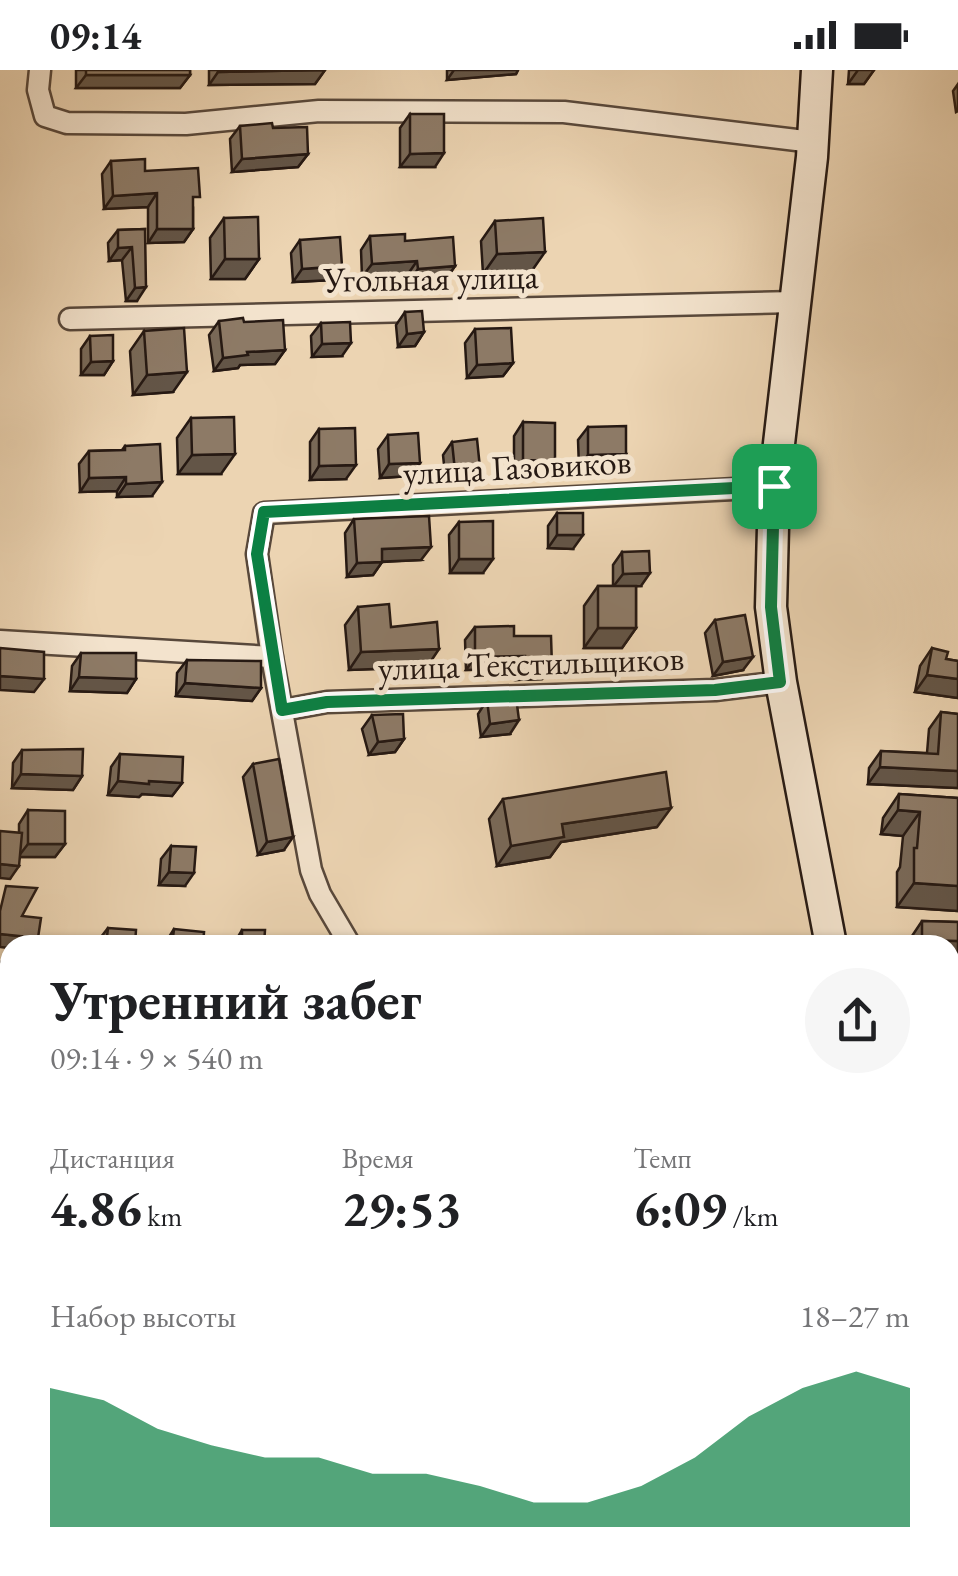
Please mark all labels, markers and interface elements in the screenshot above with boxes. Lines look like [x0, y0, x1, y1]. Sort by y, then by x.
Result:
text: 09:14 [50, 11, 141, 60]
street label: Угольная улица [322, 253, 539, 303]
street label: улица Газовиков [402, 438, 632, 496]
pin [732, 444, 817, 529]
icon: arrive [747, 459, 802, 514]
street label: улица Текстильщиков [377, 635, 685, 691]
text: Утренний забег [50, 964, 422, 1035]
button: share [805, 968, 910, 1073]
text: 09:14 · 9 × 540 m [50, 1037, 263, 1079]
text: Дистанция [50, 1140, 175, 1176]
text: Время [342, 1140, 414, 1176]
text: Темп [633, 1140, 692, 1176]
text: 4.86 [50, 1176, 142, 1241]
text: 29:53 [342, 1176, 462, 1241]
text: 6:09 [633, 1176, 727, 1241]
text: km [142, 1198, 182, 1234]
text: /km [727, 1198, 778, 1234]
text: Набор высоты [50, 1295, 236, 1337]
text: 18–27 m [800, 1295, 910, 1337]

